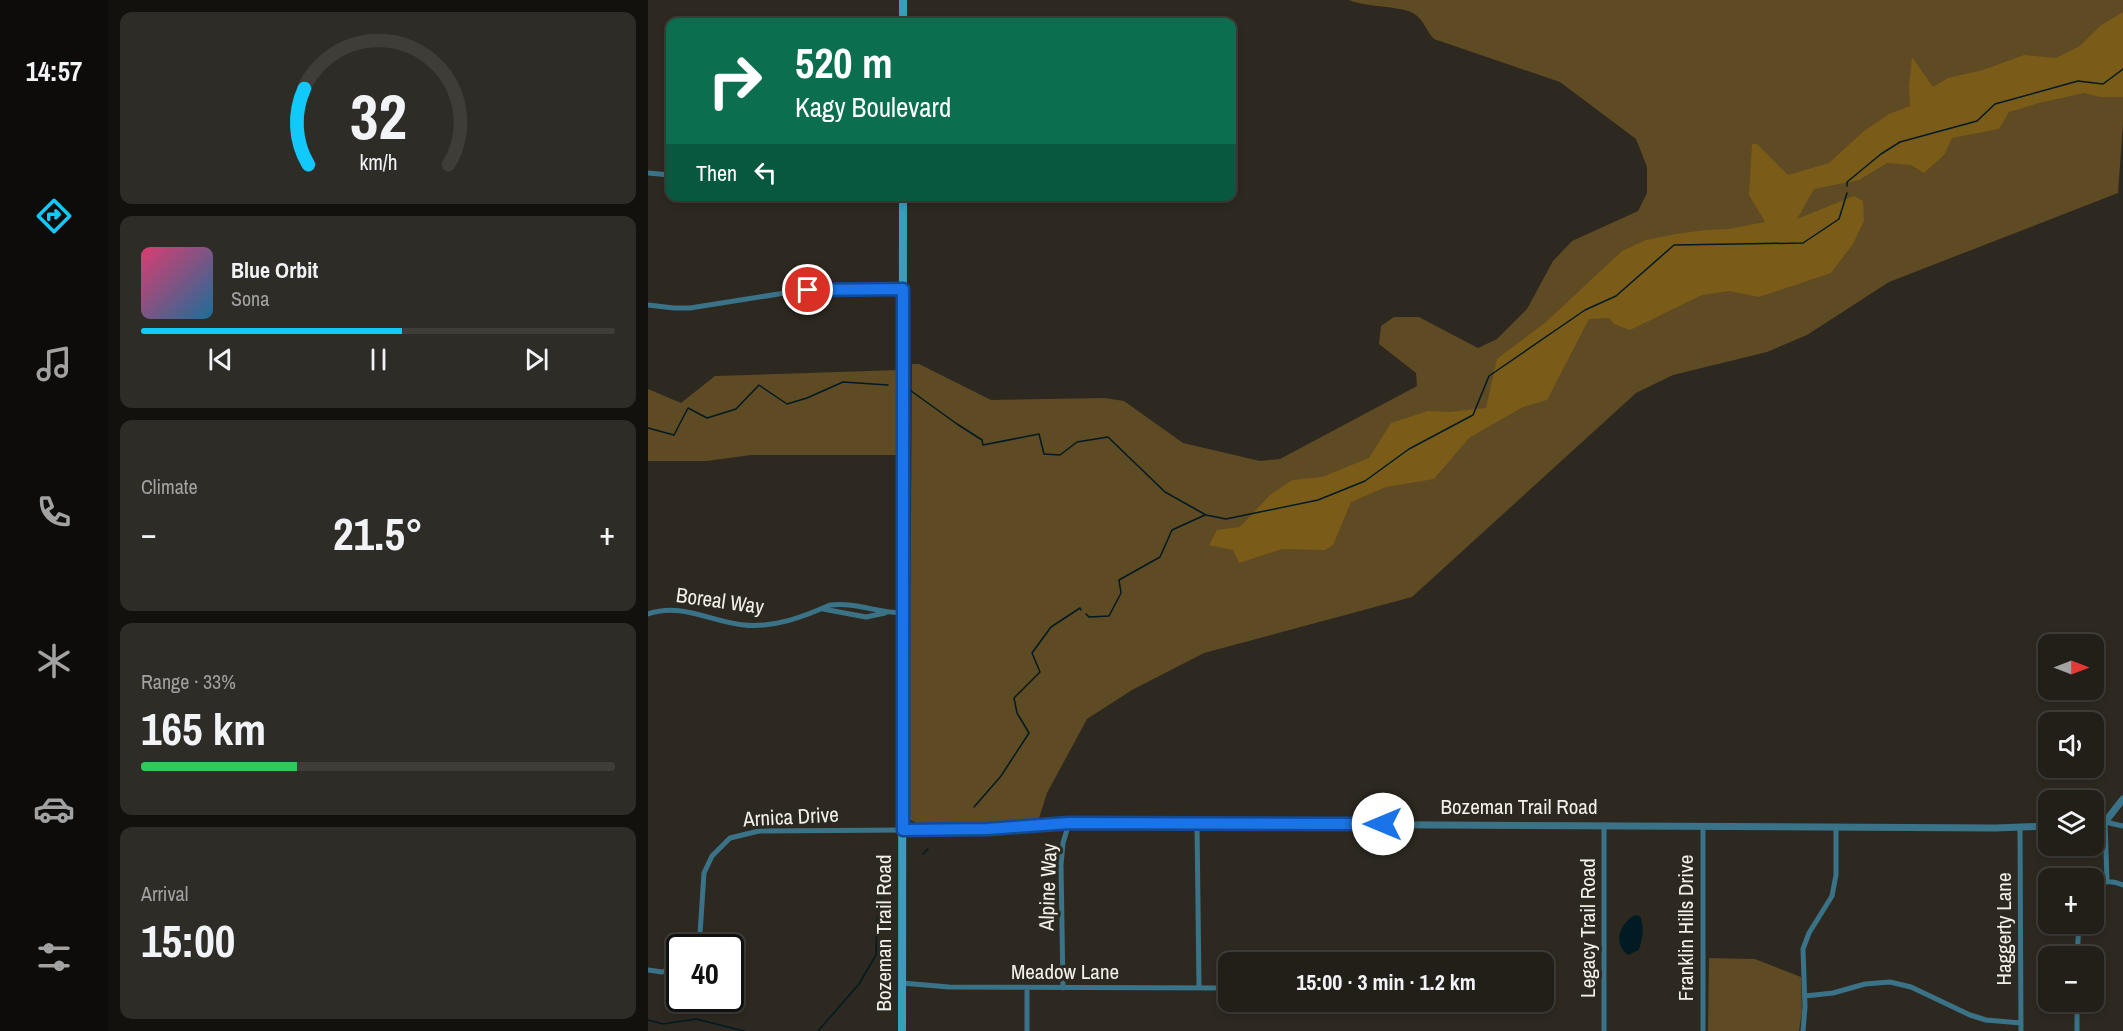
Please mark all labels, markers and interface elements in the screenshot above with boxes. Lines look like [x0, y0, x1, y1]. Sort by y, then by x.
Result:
text: 520 m [795, 35, 893, 91]
icon: right [696, 42, 774, 120]
text: 14:57 [26, 53, 82, 89]
text: 32 [350, 74, 406, 158]
text: Kagy Boulevard [795, 89, 951, 125]
text: km/h [359, 148, 397, 177]
icon: left [749, 156, 782, 189]
text: Then [696, 158, 737, 188]
icon: directions [33, 195, 75, 237]
text: Blue Orbit [231, 255, 318, 285]
pin [782, 264, 833, 315]
icon: arrive [791, 273, 824, 306]
text: Sona [231, 285, 269, 312]
icon: music [33, 343, 75, 385]
icon: previous [204, 343, 237, 376]
icon: pause [362, 343, 395, 376]
icon: next [520, 343, 553, 376]
text: Climate [141, 473, 198, 500]
icon: phone [33, 491, 75, 533]
text: 21.5° [333, 503, 423, 564]
text: − [141, 511, 157, 555]
text: + [599, 511, 615, 555]
street label: Boreal Way [674, 580, 766, 621]
north arrow [2038, 634, 2104, 700]
map controls [2038, 634, 2104, 1012]
icon: climate [33, 640, 75, 682]
text: Range · 33% [141, 668, 236, 695]
text: 165 km [141, 698, 266, 759]
button: sound [2038, 712, 2104, 778]
icon: car [33, 788, 75, 830]
button: layers [2038, 790, 2104, 856]
position arrow [1351, 792, 1415, 856]
street label: Bozeman Trail Road [1441, 792, 1598, 821]
street label: Arnica Drive [741, 800, 840, 834]
street label: Alpine Way [1031, 842, 1064, 932]
street label: Bozeman Trail Road [869, 855, 898, 1012]
street label: Franklin Hills Drive [1671, 855, 1700, 1001]
street label: Legacy Trail Road [1573, 858, 1602, 998]
button: + [2038, 868, 2104, 934]
street label: Haggerty Lane [1989, 873, 2018, 985]
text: Arrival [141, 880, 188, 907]
text: 15:00 [141, 910, 235, 971]
speed limit sign: 40 [666, 934, 744, 1012]
icon: filters [33, 936, 75, 978]
button: − [2038, 946, 2104, 1012]
street label: Meadow Lane [1011, 957, 1119, 986]
text: 15:00 · 3 min · 1.2 km [1296, 967, 1476, 997]

